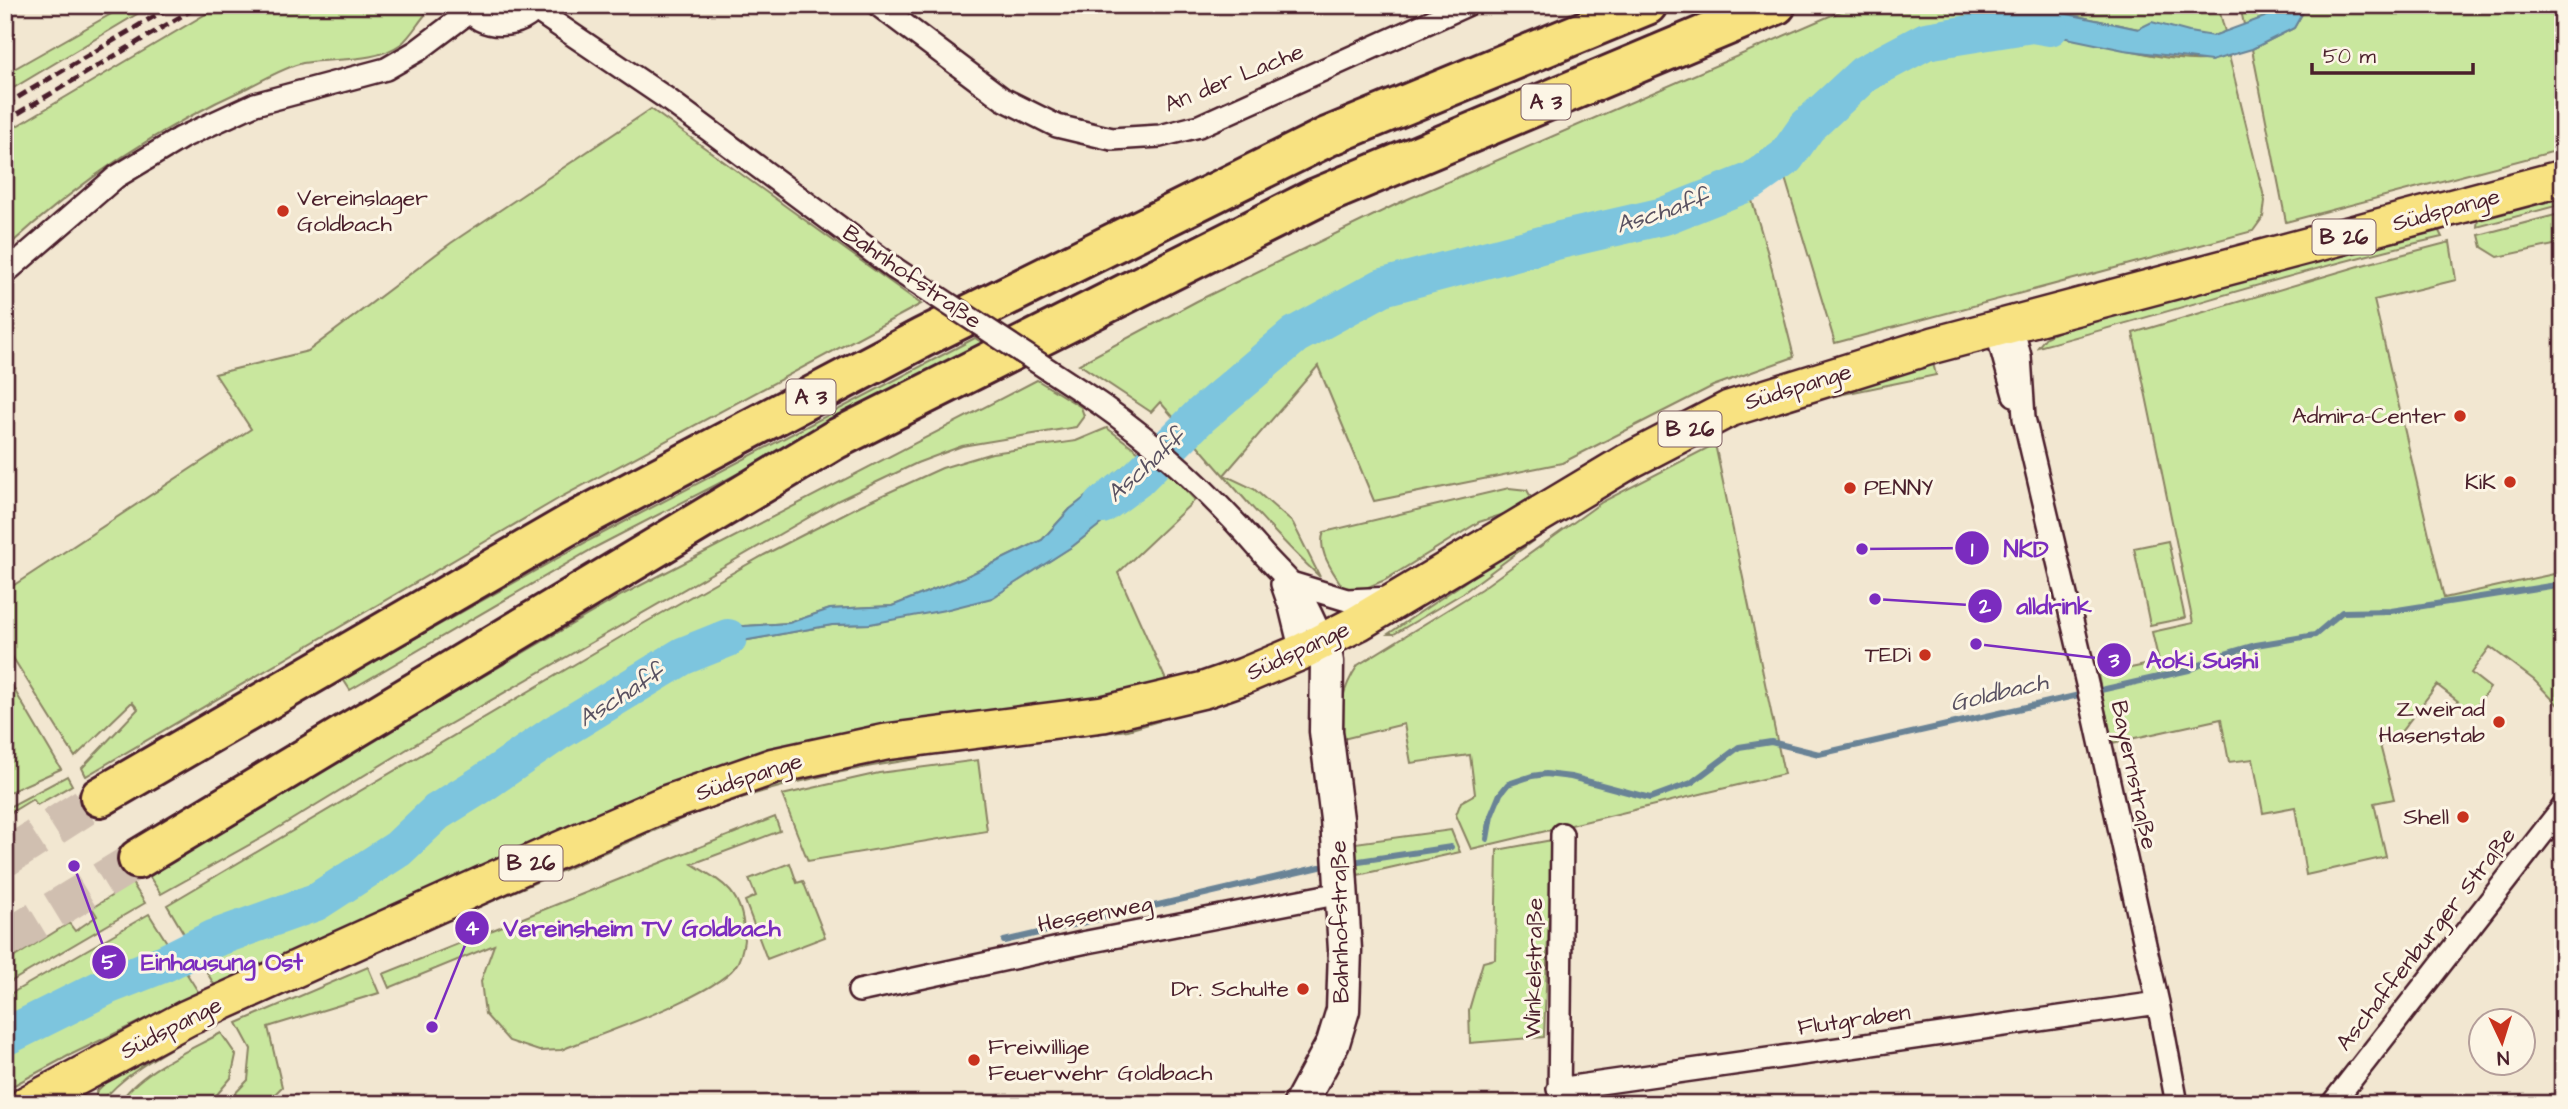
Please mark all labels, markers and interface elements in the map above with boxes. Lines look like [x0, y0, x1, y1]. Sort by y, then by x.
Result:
scale bar [2312, 32, 2474, 76]
street label: An der Lache [1160, 36, 1308, 120]
text: 50 m [2323, 42, 2377, 71]
road number: A 3 [1522, 84, 1570, 119]
water label: Aschaff [1611, 180, 1715, 243]
street label: Südspange [2389, 180, 2504, 241]
place label: Vereinslager Goldbach [297, 182, 428, 240]
marker: Vereinslager Goldbach [275, 203, 291, 219]
street label: Bahnhofstraße [836, 217, 988, 337]
road number: B 26 [2312, 219, 2376, 254]
street label: Südspange [1741, 356, 1856, 419]
road number: A 3 [786, 380, 836, 414]
place label: Admira-Center [2292, 400, 2446, 432]
marker: Admira-Center [2452, 408, 2468, 424]
road number: B 26 [1658, 412, 1722, 446]
water label: Aschaff [1099, 420, 1195, 510]
place label: KiK [2465, 466, 2496, 498]
place label: PENNY [1864, 472, 1933, 504]
marker: KiK [2502, 474, 2518, 490]
marker: PENNY [1842, 480, 1858, 496]
callout: NKD [1954, 526, 2063, 571]
text: NKD [2003, 533, 2049, 567]
text: 1 [1971, 535, 1974, 564]
callout: alldrink [1967, 583, 2106, 628]
text: alldrink [2015, 590, 2092, 624]
text: 2 [1978, 592, 1992, 621]
street label: Südspange [1241, 613, 1355, 690]
callout: Aoki Sushi [2097, 637, 2272, 682]
place label: TEDi [1865, 639, 1912, 671]
text: Aoki Sushi [2146, 644, 2258, 678]
text: 3 [2108, 646, 2120, 675]
marker: TEDi [1917, 647, 1933, 663]
water label: Aschaff [572, 655, 673, 736]
water label: Goldbach [1947, 665, 2052, 721]
place label: Zweirad Hasenstab [2378, 693, 2485, 751]
street label: Bayernstraße [2102, 698, 2165, 853]
marker: Zweirad Hasenstab [2491, 714, 2507, 730]
street label: Südspange [692, 745, 807, 810]
place label: Shell [2403, 801, 2449, 833]
marker: Shell [2455, 809, 2471, 825]
street label: Aschaffenburger Straße [2328, 820, 2524, 1058]
street label: Bahnhofstraße [1323, 840, 1357, 1004]
road number: B 26 [500, 846, 562, 880]
street label: Hessenweg [1035, 887, 1155, 942]
street label: Winkelstraße [1517, 897, 1551, 1039]
callout: Vereinsheim TV Goldbach [454, 905, 795, 950]
text: Vereinsheim TV Goldbach [502, 912, 782, 946]
text: 4 [465, 914, 480, 943]
callout: Einhausung Ost [92, 939, 317, 984]
text: Einhausung Ost [141, 946, 303, 981]
text: 5 [102, 948, 118, 977]
place label: Dr. Schulte [1171, 973, 1289, 1005]
marker: Dr. Schulte [1295, 981, 1311, 997]
street label: Südspange [115, 989, 228, 1068]
street label: Flutgraben [1796, 996, 1913, 1045]
north arrow [2466, 1007, 2536, 1078]
place label: Freiwillige Feuerwehr Goldbach [988, 1031, 1213, 1089]
text: N [2496, 1044, 2510, 1071]
marker: Freiwillige Feuerwehr Goldbach [966, 1052, 982, 1068]

